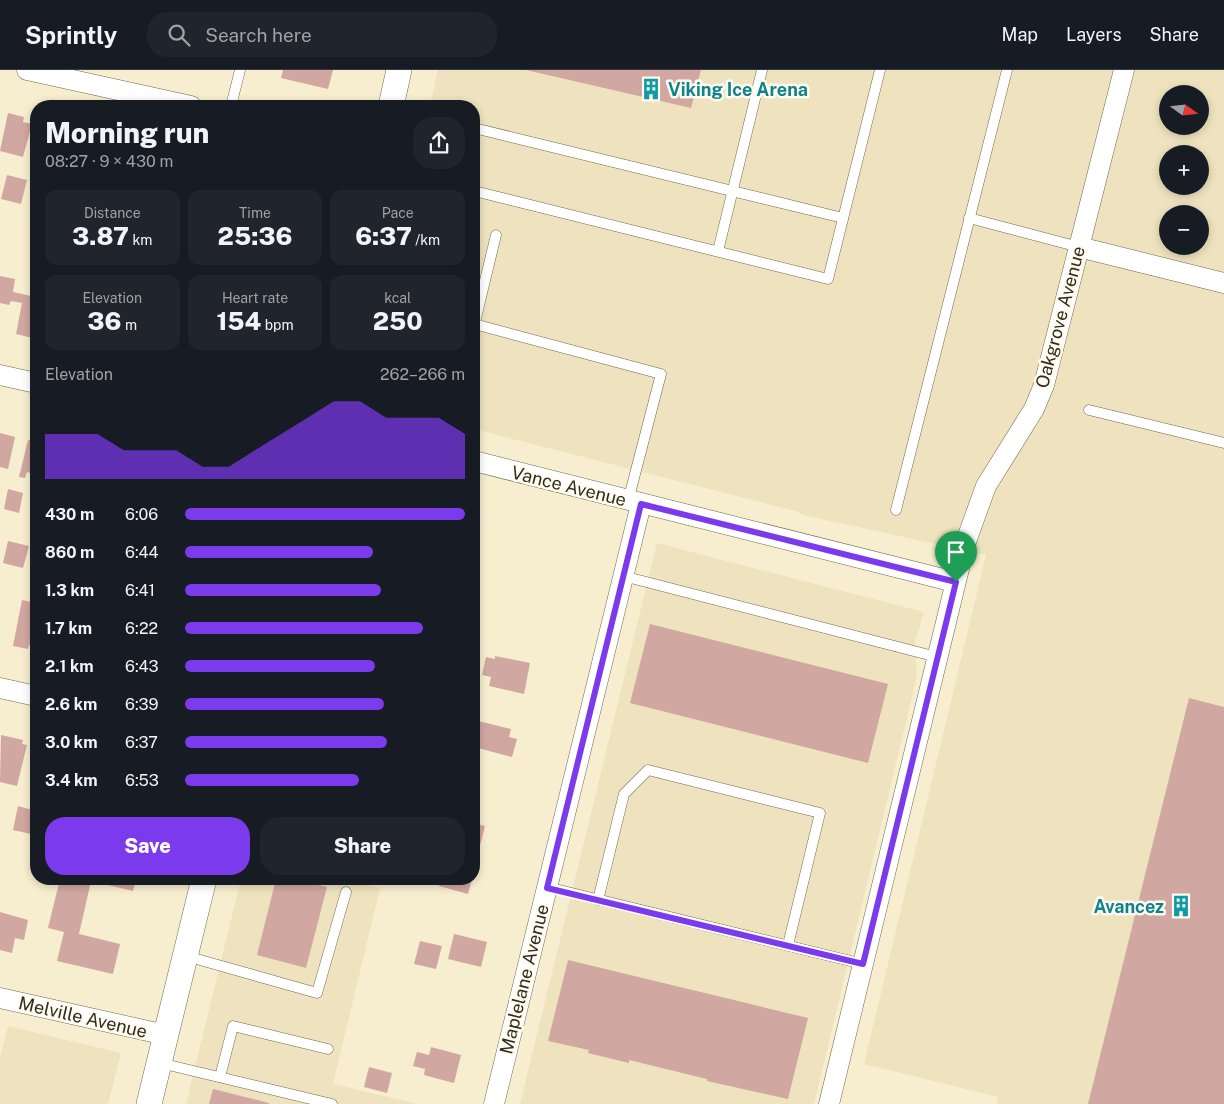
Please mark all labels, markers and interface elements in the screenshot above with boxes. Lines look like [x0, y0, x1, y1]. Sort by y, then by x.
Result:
search box [147, 12, 497, 57]
text: Sprintly [25, 21, 117, 49]
icon: search [165, 21, 193, 49]
text: Search here [205, 24, 312, 46]
text: Map [1002, 24, 1038, 45]
text: Layers [1066, 24, 1122, 45]
text: Share [1150, 24, 1199, 45]
building icon: Viking Ice Arena [638, 76, 664, 102]
place label: Viking Ice Arena [668, 79, 808, 100]
north arrow [1159, 85, 1209, 135]
map controls [1159, 85, 1209, 255]
text: Morning run [45, 116, 209, 149]
button: share [413, 117, 465, 169]
button: + [1159, 145, 1209, 195]
text: 08:27 · 9 × 430 m [45, 152, 173, 171]
text: Distance [84, 205, 141, 221]
text: Time [239, 205, 271, 221]
text: Pace [382, 205, 414, 221]
button: − [1159, 205, 1209, 255]
text: 3.87 [72, 221, 129, 251]
text: 25:36 [218, 221, 292, 251]
text: 6:37 [355, 221, 412, 251]
text: km [129, 232, 152, 248]
text: /km [412, 232, 440, 248]
street label: Oakgrove Avenue [1031, 244, 1089, 390]
text: Elevation [83, 290, 142, 306]
text: Heart rate [222, 290, 288, 306]
text: kcal [384, 290, 411, 306]
text: 36 [88, 306, 122, 336]
text: 154 [216, 306, 261, 336]
text: 250 [373, 306, 423, 336]
text: m [122, 317, 137, 333]
text: bpm [261, 317, 294, 333]
text: Elevation [45, 365, 113, 384]
text: 262–266 m [380, 365, 465, 384]
street label: Vance Avenue [509, 462, 629, 510]
text: 430 m [45, 505, 94, 524]
text: 6:06 [125, 505, 158, 524]
pin [935, 531, 977, 582]
icon: arrive [942, 538, 970, 566]
text: 860 m [45, 543, 94, 562]
text: 6:44 [125, 543, 159, 562]
text: 1.3 km [45, 581, 94, 600]
text: 6:41 [125, 581, 155, 600]
text: 1.7 km [45, 619, 92, 638]
text: 6:22 [125, 619, 158, 638]
text: 2.1 km [45, 657, 94, 676]
text: 6:43 [125, 657, 159, 676]
text: 2.6 km [45, 695, 97, 714]
text: 6:39 [125, 695, 159, 714]
text: 3.0 km [45, 733, 97, 752]
text: 6:37 [125, 733, 158, 752]
text: 3.4 km [45, 771, 98, 790]
text: 6:53 [125, 771, 159, 790]
button: Save [45, 817, 250, 875]
button: Share [260, 817, 465, 875]
building icon: Avancez [1168, 893, 1194, 919]
place label: Avancez [1093, 896, 1164, 917]
street label: Maplelane Avenue [495, 902, 553, 1056]
street label: Melville Avenue [17, 992, 149, 1042]

